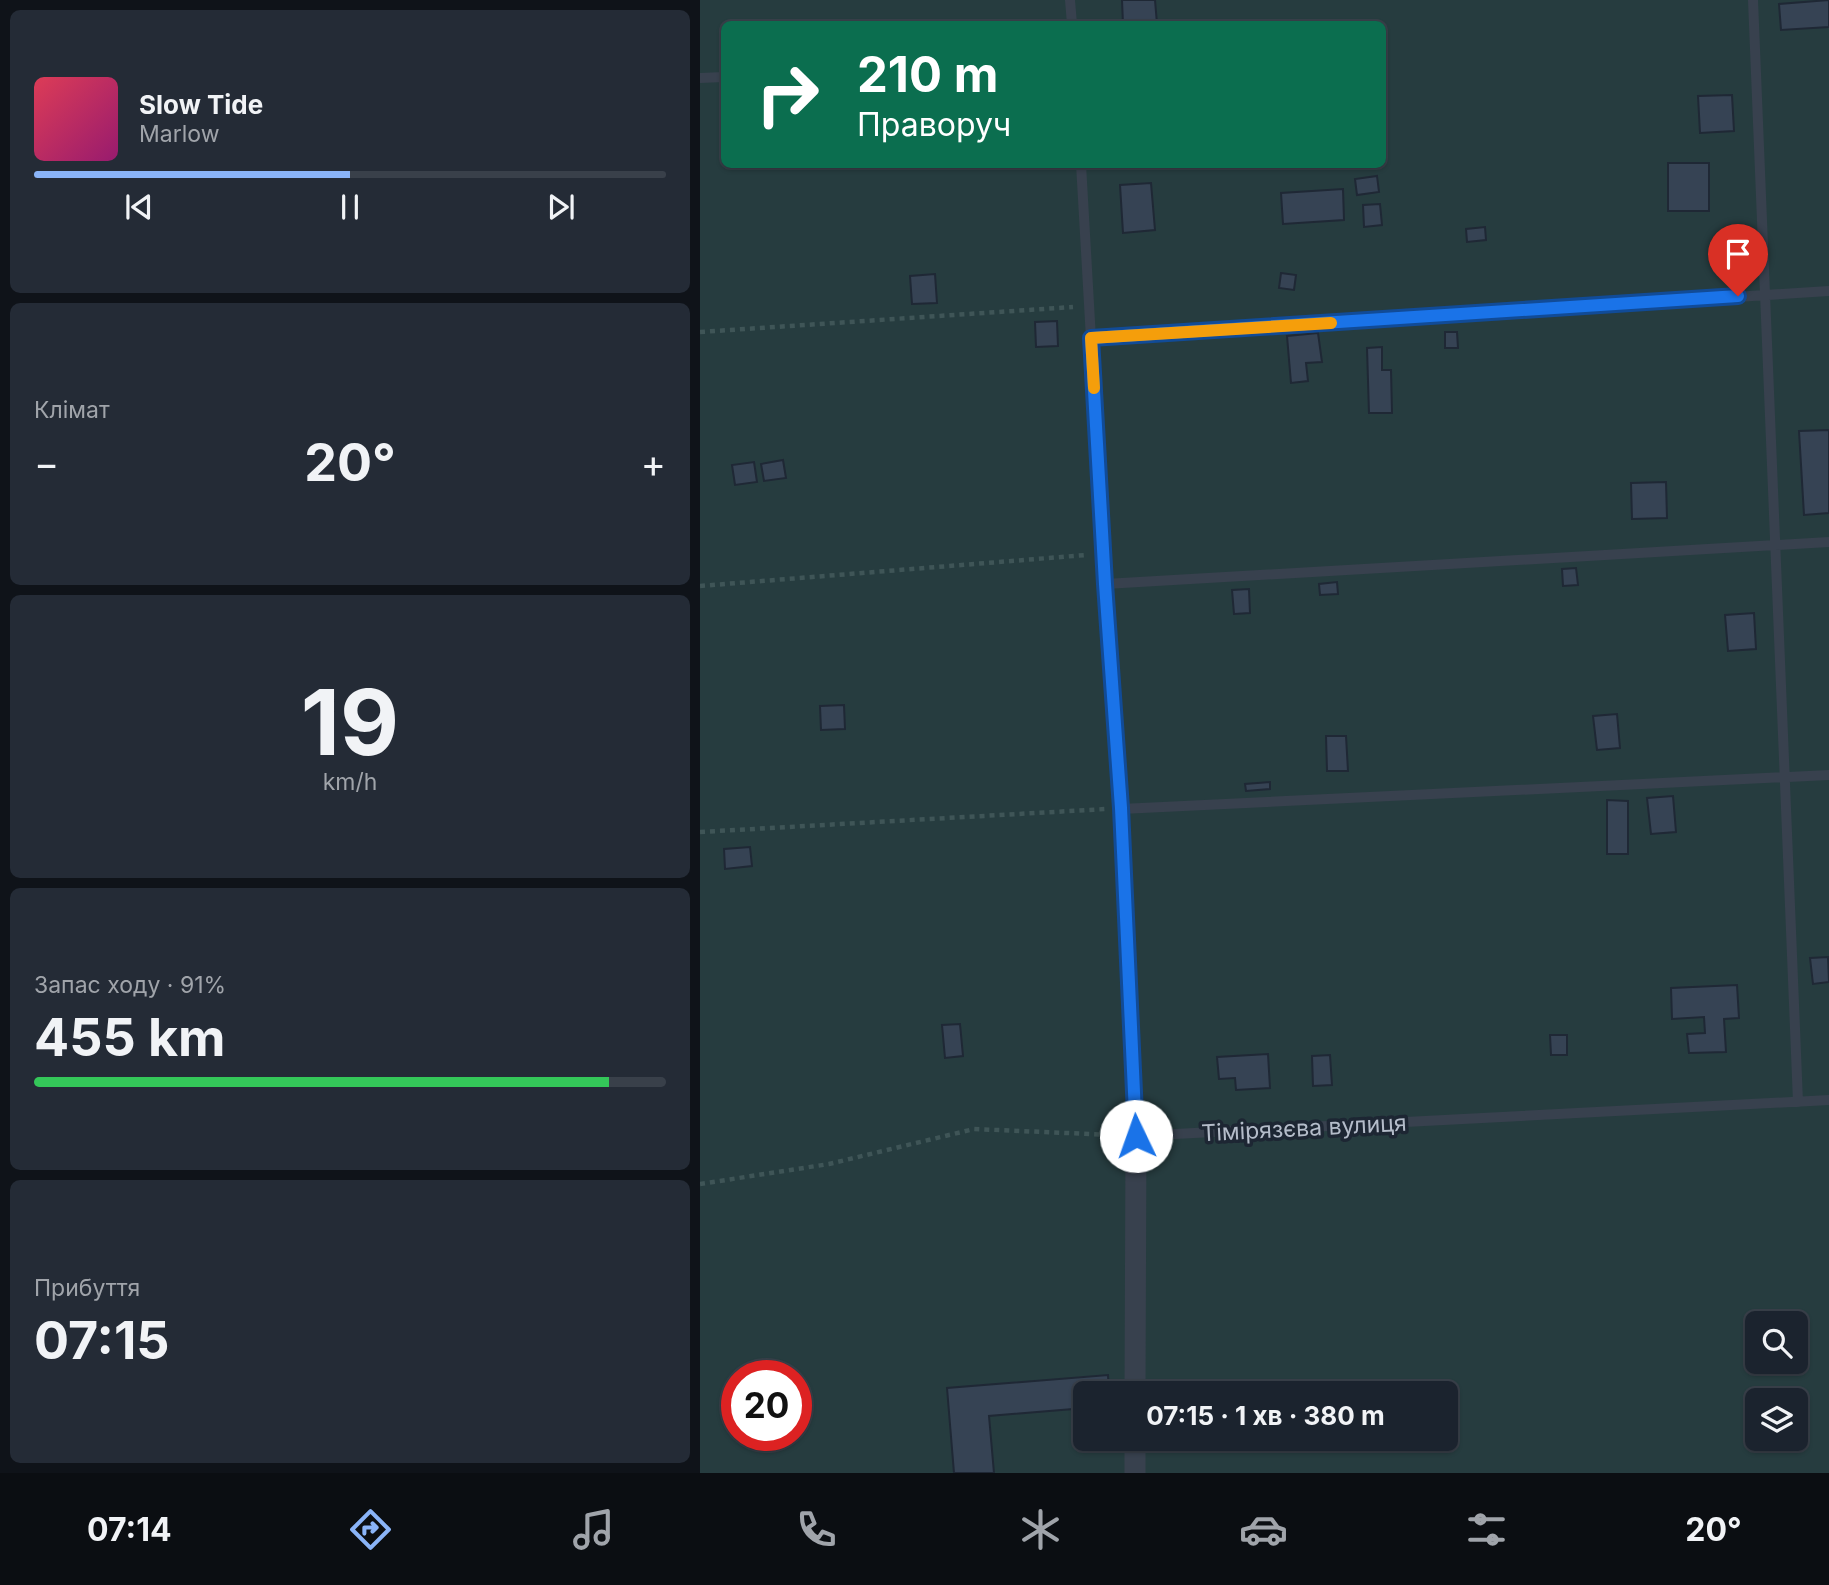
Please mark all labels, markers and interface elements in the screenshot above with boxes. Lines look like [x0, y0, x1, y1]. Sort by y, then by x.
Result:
text: 210 m [857, 45, 998, 104]
icon: right [742, 49, 833, 140]
text: Slow Tide [139, 89, 263, 120]
text: Праворуч [857, 105, 1011, 144]
text: Marlow [139, 120, 219, 148]
icon: previous [120, 188, 158, 226]
icon: pause [331, 188, 369, 226]
icon: next [542, 188, 580, 226]
pin [1708, 224, 1768, 296]
icon: arrive [1719, 235, 1757, 273]
text: Клімат [34, 396, 110, 424]
text: 20° [304, 431, 396, 494]
text: − [34, 440, 59, 486]
text: + [641, 440, 666, 486]
text: 19 [301, 667, 399, 777]
text: km/h [323, 768, 377, 796]
text: Запас ходу · 91% [34, 971, 226, 999]
text: 455 km [34, 1006, 226, 1069]
position arrow [1099, 1099, 1173, 1173]
street label: Тімірязєва вулиця [1201, 1109, 1407, 1147]
text: Прибуття [34, 1274, 140, 1302]
text: 07:15 [34, 1309, 170, 1372]
map controls [1745, 1311, 1808, 1451]
button: search [1745, 1311, 1808, 1374]
speed limit sign: 20 [721, 1360, 812, 1451]
button: layers [1745, 1388, 1808, 1451]
text: 07:15 · 1 хв · 380 m [1146, 1400, 1385, 1431]
icon: directions [346, 1505, 395, 1554]
icon: music [569, 1505, 618, 1554]
icon: phone [792, 1505, 841, 1554]
icon: climate [1016, 1505, 1065, 1554]
icon: car [1239, 1505, 1288, 1554]
icon: filters [1462, 1505, 1511, 1554]
text: 07:14 [87, 1510, 172, 1549]
text: 20° [1685, 1510, 1742, 1549]

